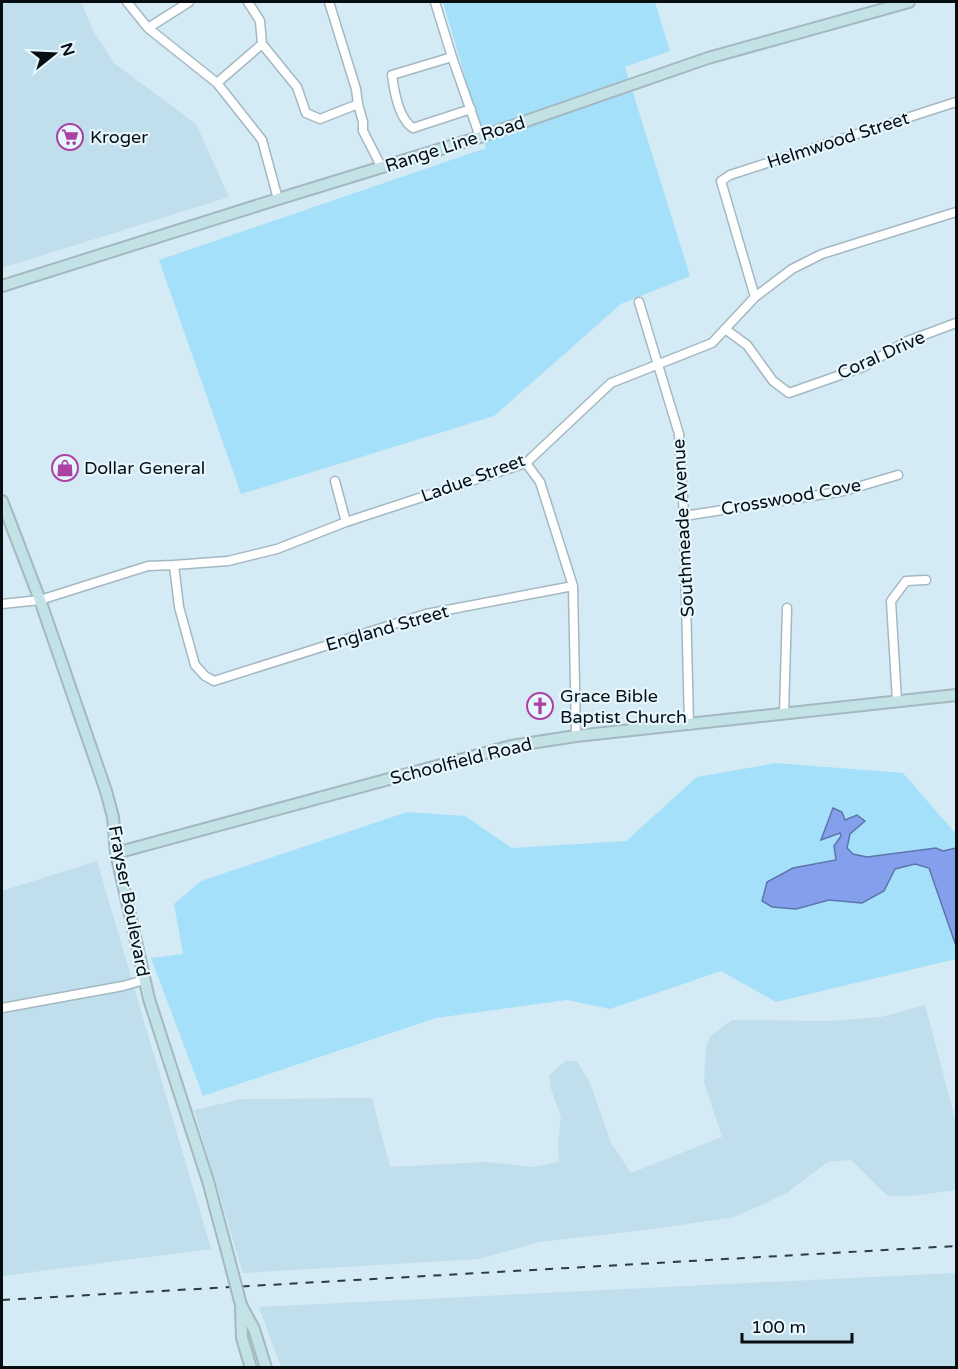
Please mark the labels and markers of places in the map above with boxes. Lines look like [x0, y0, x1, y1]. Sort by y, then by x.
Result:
supermarket icon: Kroger [55, 122, 85, 152]
place label: Kroger [90, 126, 148, 148]
shop icon: Dollar General [50, 453, 80, 483]
place label: Dollar General [84, 457, 205, 479]
place label: Grace Bible Baptist Church [560, 685, 687, 728]
church icon: Grace Bible Baptist Church [525, 691, 555, 721]

